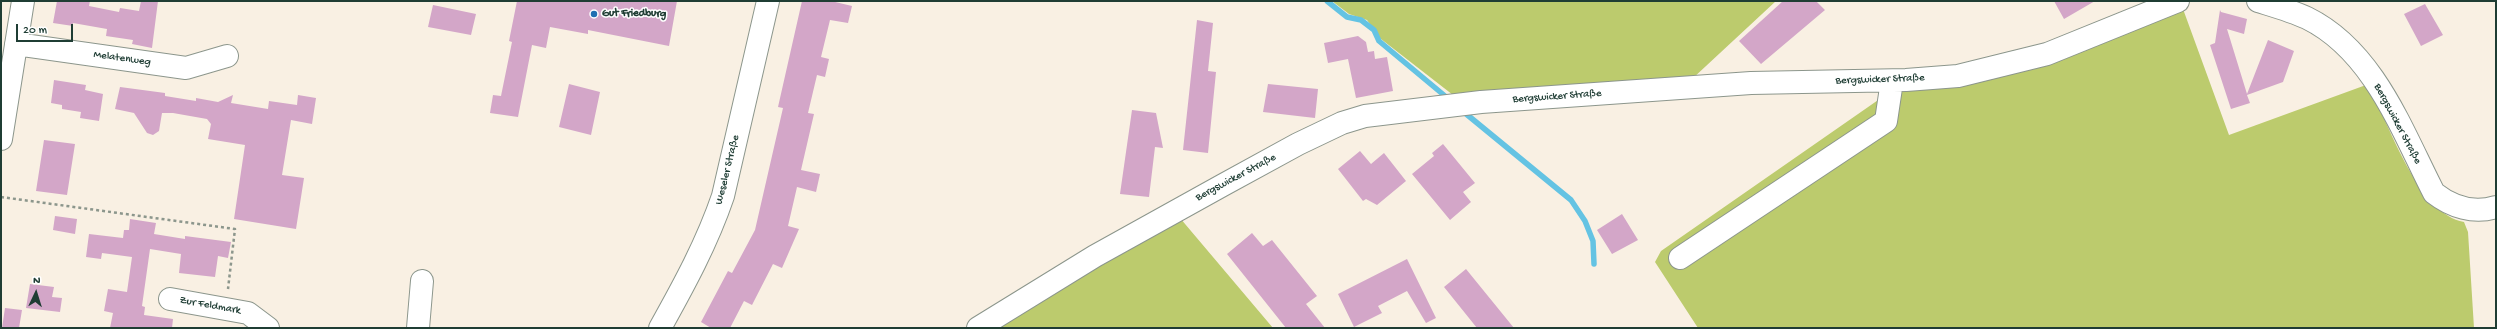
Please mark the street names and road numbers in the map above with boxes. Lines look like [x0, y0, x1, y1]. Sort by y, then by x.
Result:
street label: Melatenweg [93, 48, 151, 70]
street label: Bergswicker Straße [1835, 72, 1925, 88]
street label: Bergswicker Straße [2370, 82, 2424, 166]
street label: Bergswicker Straße [1512, 87, 1602, 107]
street label: Weseler Straße [713, 134, 743, 206]
street label: Bergswicker Straße [1194, 151, 1278, 205]
street label: Zur Feldmark [178, 294, 242, 318]

